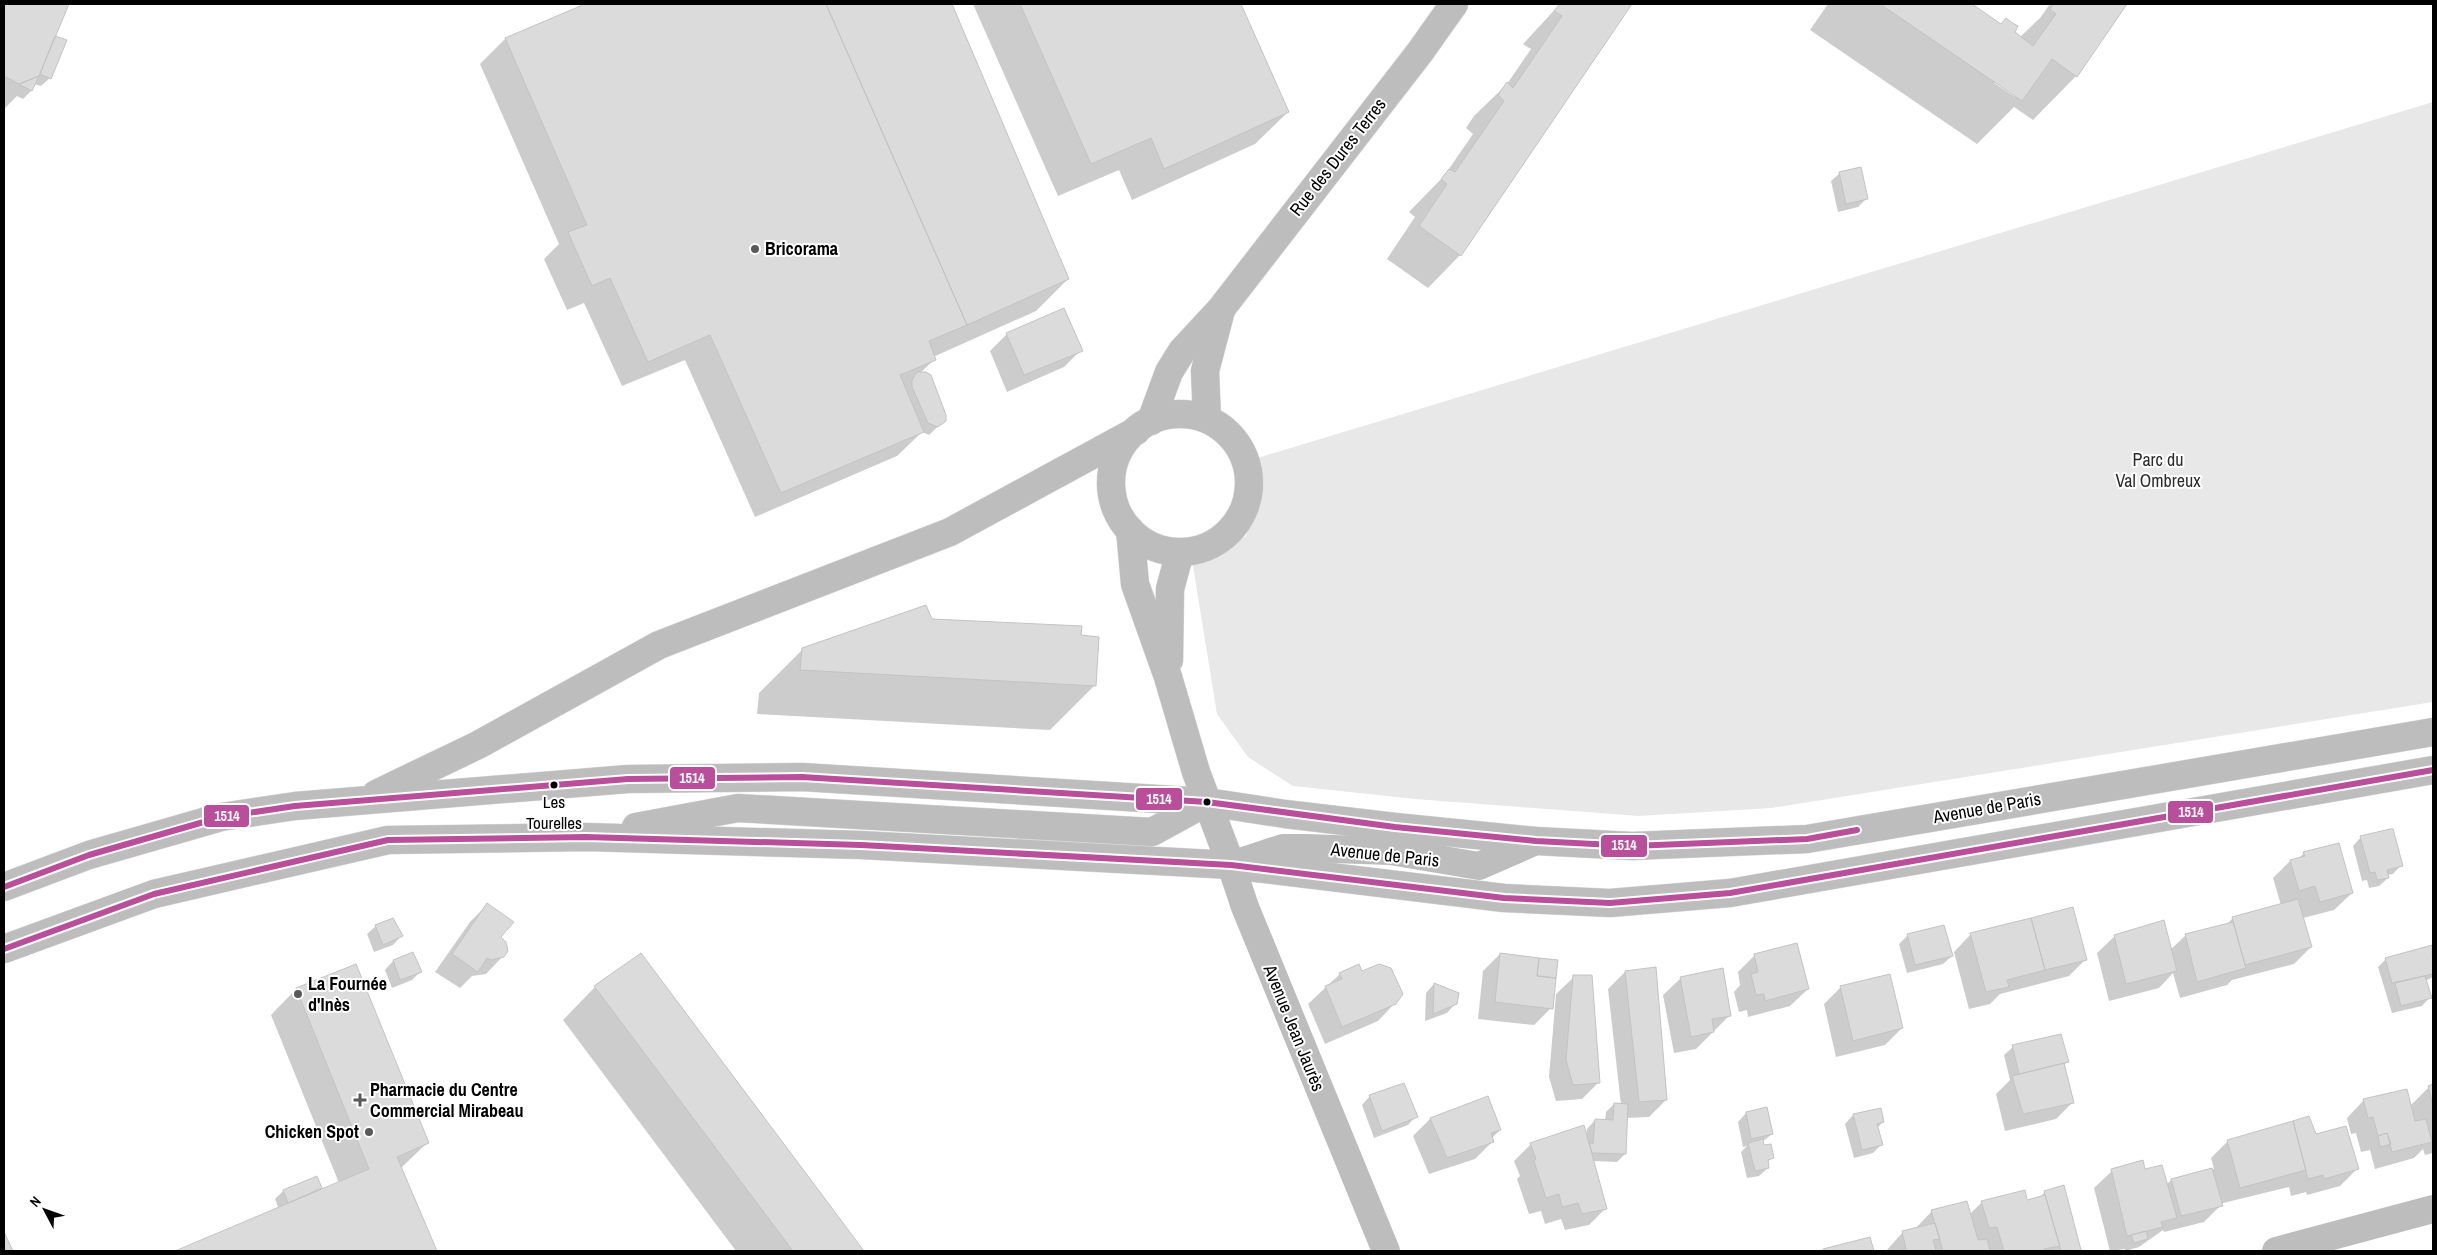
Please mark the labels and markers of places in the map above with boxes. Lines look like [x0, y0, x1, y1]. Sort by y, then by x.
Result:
place label: Bricorama [765, 236, 839, 261]
marker: Bricorama [749, 243, 761, 255]
marker: Les Tourelles [549, 780, 559, 790]
place label: Les Tourelles [526, 790, 582, 834]
unlabelled marker [1202, 797, 1212, 807]
place label: La Fournée d'Inès [308, 971, 387, 1017]
marker: La Fournée d'Inès [292, 988, 304, 1000]
place label: Pharmacie du Centre Commercial Mirabeau [370, 1077, 523, 1123]
marker: Pharmacie du Centre Commercial Mirabeau [354, 1094, 366, 1106]
place label: Chicken Spot [265, 1119, 359, 1144]
marker: Chicken Spot [363, 1126, 375, 1138]

